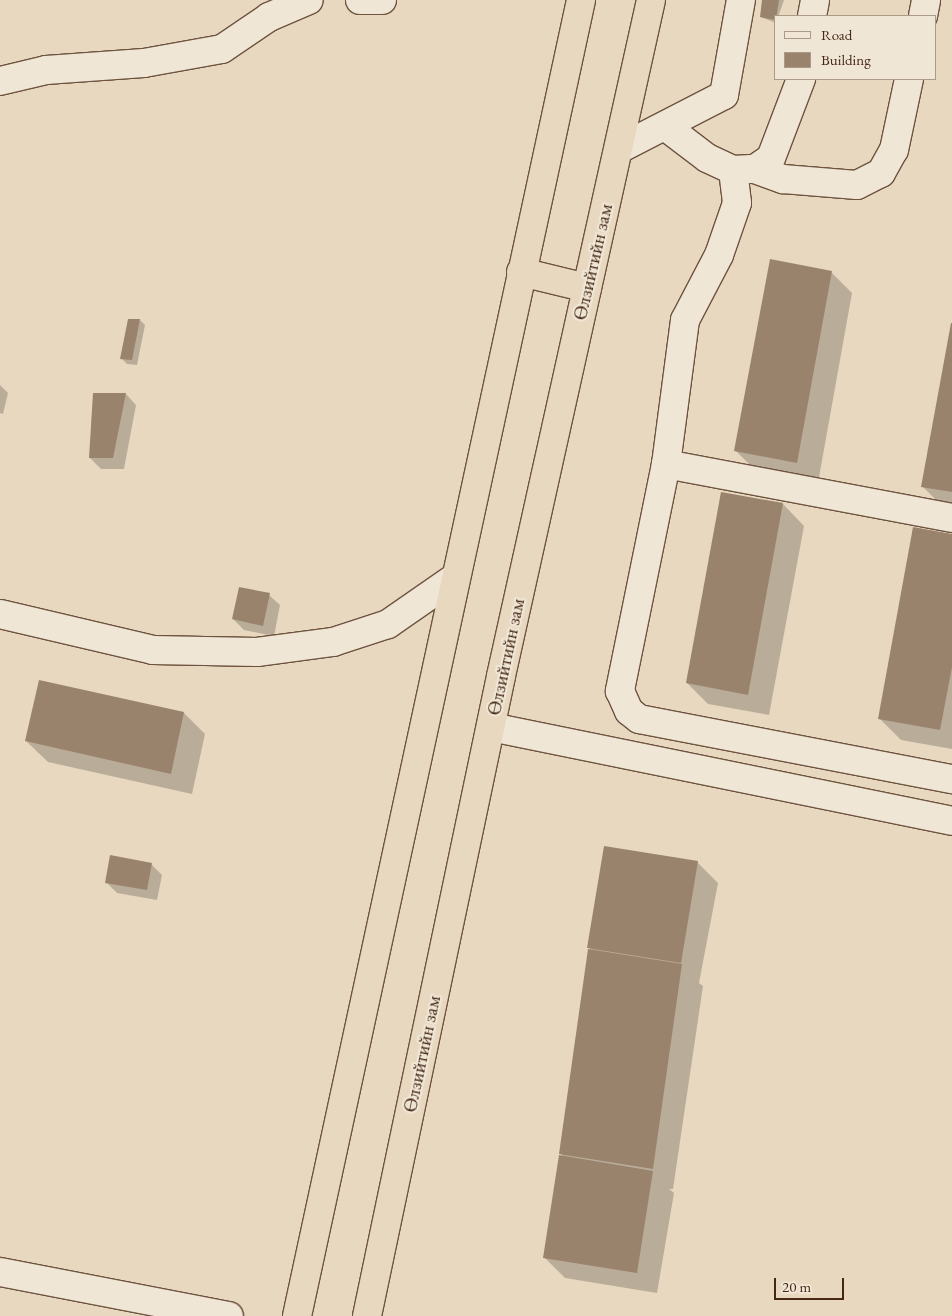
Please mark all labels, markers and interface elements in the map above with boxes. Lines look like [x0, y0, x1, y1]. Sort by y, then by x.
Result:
legend [774, 15, 937, 80]
text: Road [821, 25, 852, 44]
text: Building [821, 50, 871, 69]
street label: Өлзийтийн зам [569, 202, 617, 322]
street label: Өлзийтийн зам [483, 597, 529, 717]
street label: Өлзийтийн зам [399, 994, 445, 1114]
scale bar [777, 1268, 847, 1300]
text: 20 m [782, 1277, 811, 1296]

